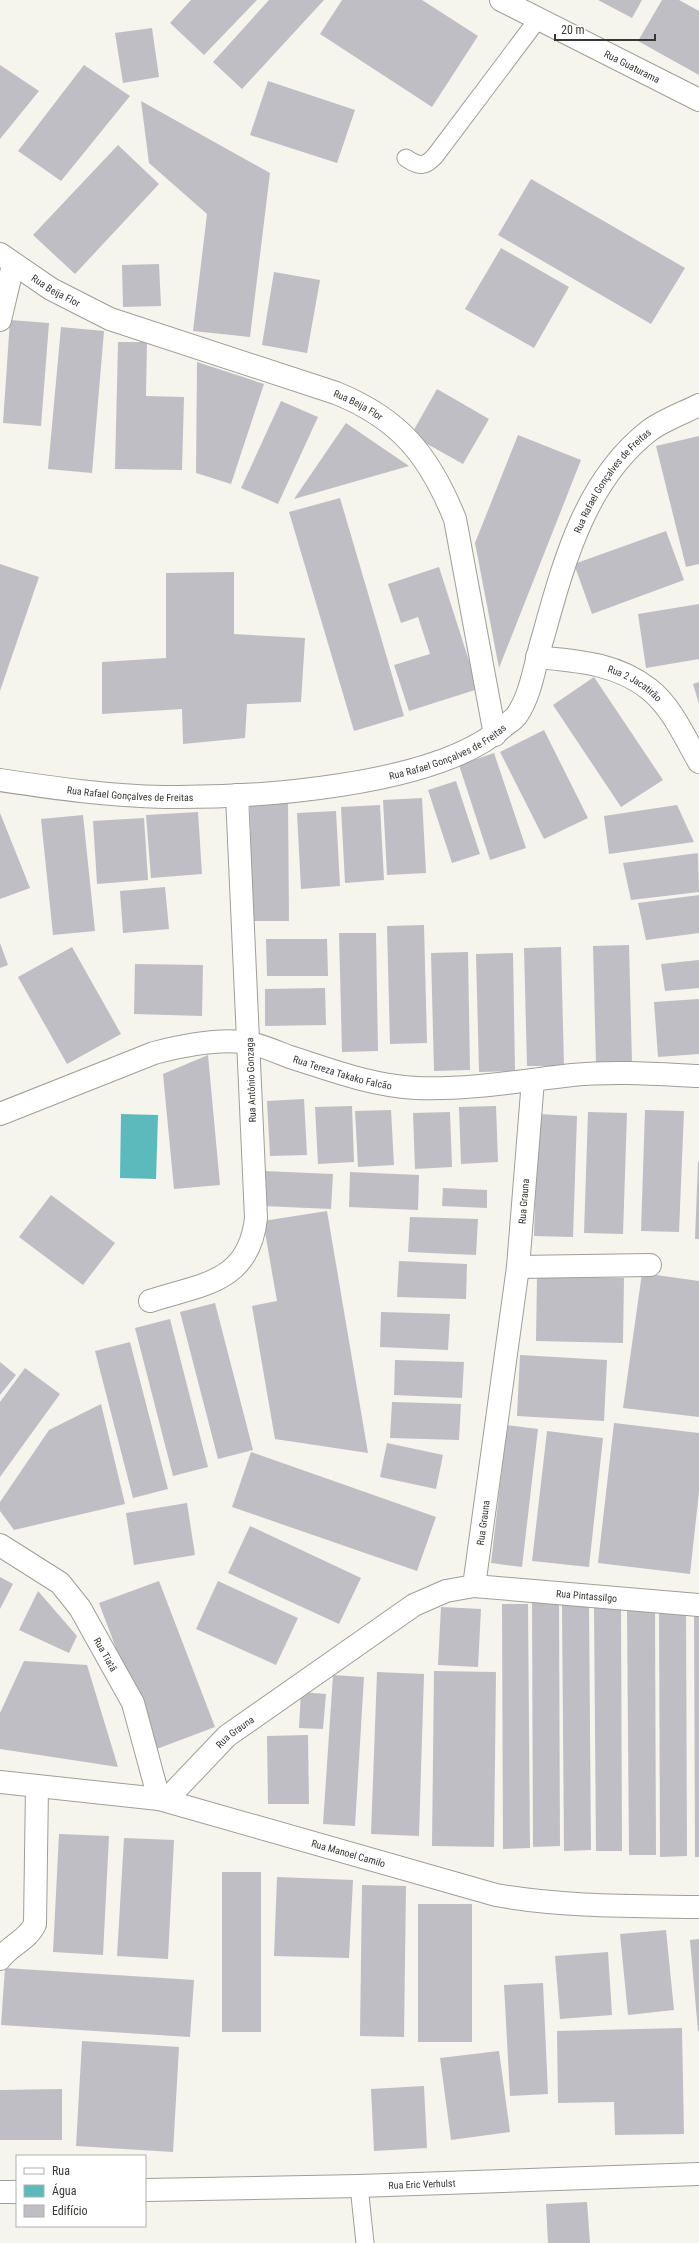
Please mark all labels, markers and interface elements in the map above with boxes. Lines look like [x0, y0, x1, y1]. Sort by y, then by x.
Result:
scale bar [555, 16, 655, 42]
text: 20 m [561, 23, 585, 37]
street label: Rua Guaturama [603, 48, 662, 85]
street label: Rua Beija Flor [30, 272, 82, 309]
street label: Rua Beija Flor [332, 387, 385, 422]
street label: Rua Rafael Gonçalves de Freitas [571, 426, 653, 535]
street label: Rua 2 Jacatirão [607, 663, 664, 703]
street label: Rua Rafael Gonçalves de Freitas [388, 721, 508, 781]
street label: Rua Rafael Gonçalves de Freitas [66, 784, 194, 803]
street label: Rua Antônio Gonzaga [244, 1037, 258, 1123]
street label: Rua Tereza Takako Falcão [292, 1053, 393, 1091]
street label: Rua Grauna [516, 1178, 531, 1224]
street label: Rua Grauna [474, 1499, 491, 1546]
street label: Rua Pintassilgo [556, 1587, 618, 1604]
street label: Rua Tiatã [92, 1635, 120, 1673]
street label: Rua Grauna [213, 1713, 256, 1750]
street label: Rua Manoel Camilo [310, 1837, 387, 1869]
legend [16, 2155, 146, 2227]
text: Rua [52, 2164, 70, 2178]
street label: Rua Eric Verhulst [388, 2177, 456, 2190]
text: Água [52, 2183, 77, 2198]
text: Edifício [52, 2204, 88, 2218]

